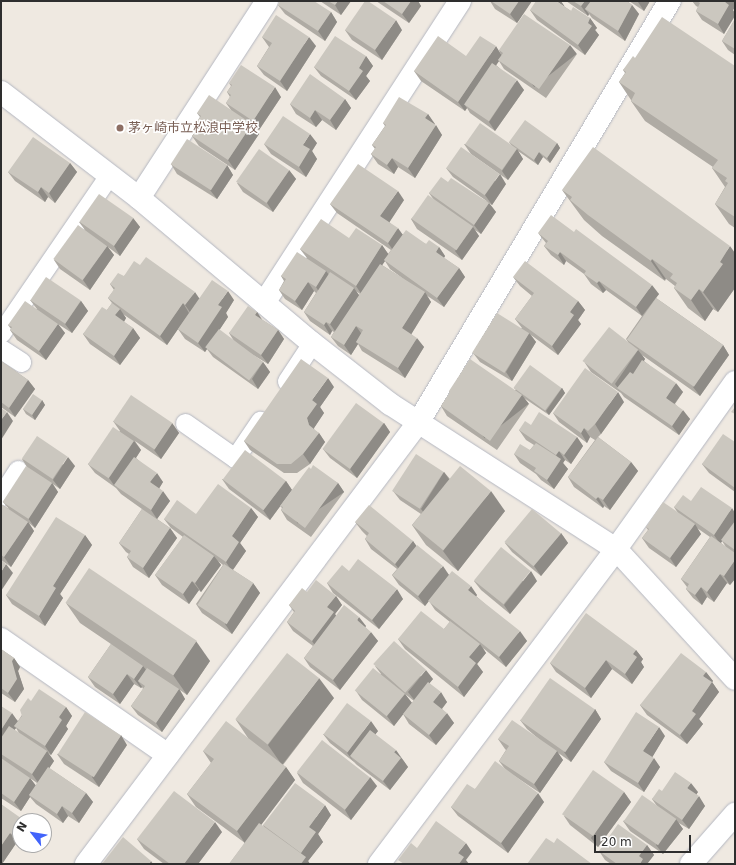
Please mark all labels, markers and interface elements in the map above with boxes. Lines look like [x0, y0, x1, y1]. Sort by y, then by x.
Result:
place label: 茅ヶ崎市立松浪中学校 [128, 120, 258, 136]
marker: 茅ヶ崎市立松浪中学校 [115, 123, 125, 133]
north arrow [12, 813, 52, 853]
text: N [14, 820, 30, 834]
scale bar [596, 827, 693, 853]
text: 20 m [601, 835, 632, 849]

